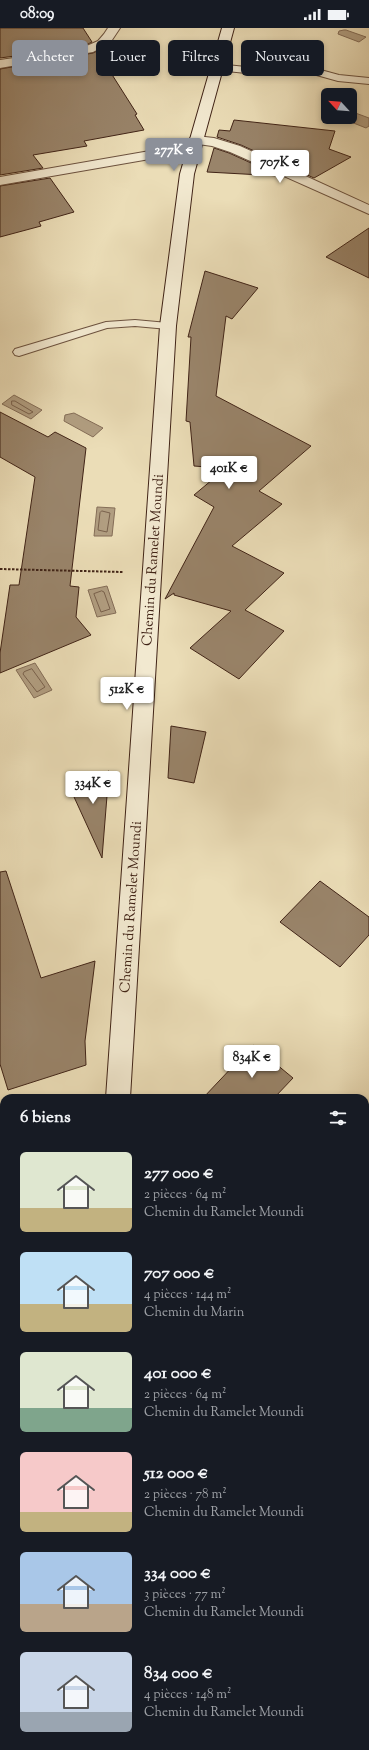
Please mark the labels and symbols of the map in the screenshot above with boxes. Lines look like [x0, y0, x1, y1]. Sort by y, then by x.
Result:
north arrow [321, 88, 357, 124]
pin: 277K € [141, 138, 207, 172]
pin: 707K € [247, 150, 313, 184]
pin: 401K € [196, 456, 262, 490]
street label: Chemin du Ramelet Moundi [138, 473, 170, 647]
pin: 512K € [94, 677, 160, 711]
pin: 334K € [60, 771, 126, 805]
street label: Chemin du Ramelet Moundi [116, 820, 148, 994]
pin: 834K € [219, 1045, 285, 1079]

